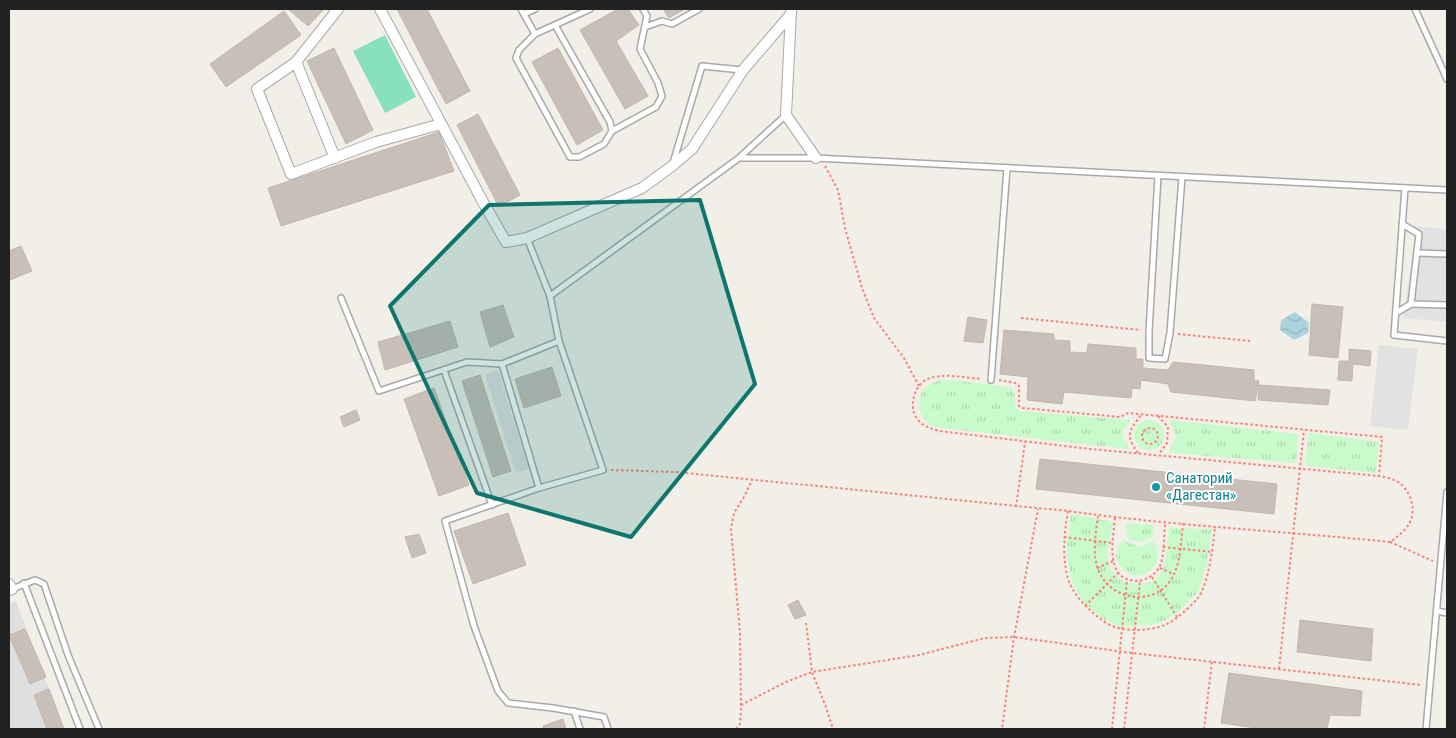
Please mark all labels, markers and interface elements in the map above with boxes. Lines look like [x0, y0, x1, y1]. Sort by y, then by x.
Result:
place label: Санаторий «Дагестан» [1166, 469, 1236, 504]
marker: Санаторий «Дагестан» [1150, 481, 1162, 493]

